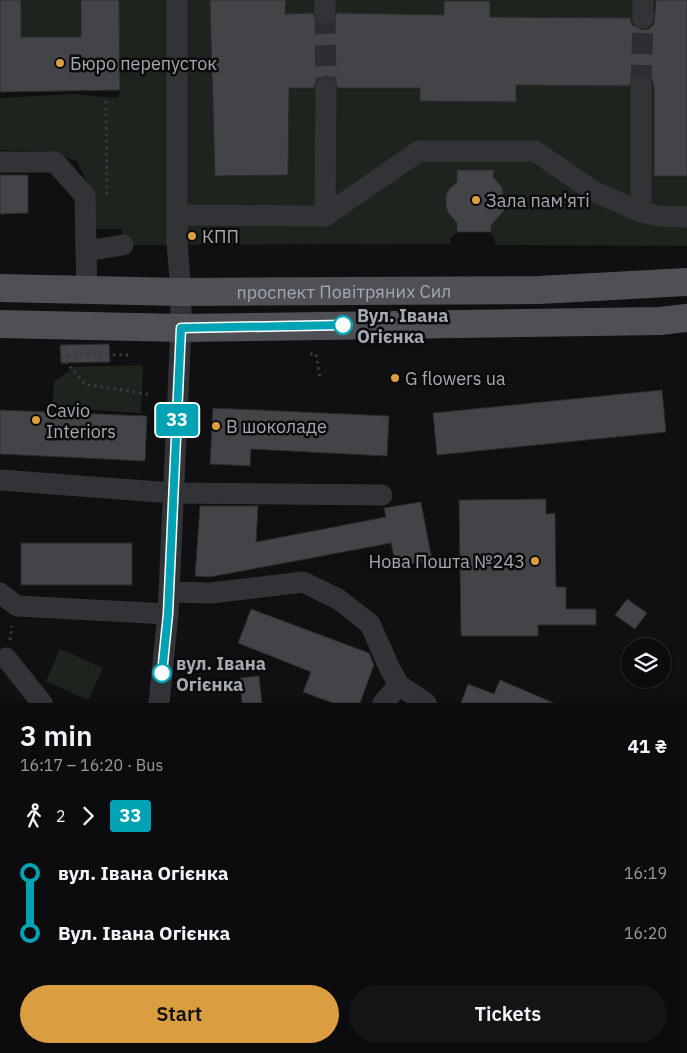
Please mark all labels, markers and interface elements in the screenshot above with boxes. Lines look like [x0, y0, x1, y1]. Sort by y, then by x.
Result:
place label: Бюро перепусток [70, 52, 217, 75]
marker: Бюро перепусток [54, 57, 66, 69]
place label: Зала пам'яті [486, 189, 590, 212]
marker: Зала пам'яті [470, 194, 482, 206]
place label: КПП [202, 225, 239, 248]
marker: КПП [186, 230, 198, 242]
street label: проспект Повітряних Сил [236, 279, 452, 303]
place label: Вул. Івана Огієнка [357, 304, 449, 348]
marker: Вул. Івана Огієнка [333, 315, 353, 335]
place label: G flowers ua [405, 367, 506, 390]
marker: G flowers ua [389, 372, 401, 384]
place label: Cavio Interiors [46, 399, 116, 443]
line badge: 33 [154, 404, 200, 436]
text: 33 [166, 408, 188, 431]
marker: Cavio Interiors [30, 414, 42, 426]
place label: В шоколаде [226, 415, 327, 438]
marker: В шоколаде [210, 420, 222, 432]
place label: Нова Пошта №243 [368, 550, 525, 573]
marker: Нова Пошта №243 [529, 555, 541, 567]
map controls [621, 638, 671, 688]
button: layers [621, 638, 671, 688]
place label: вул. Івана Огієнка [176, 652, 266, 696]
marker: вул. Івана Огієнка [152, 663, 172, 683]
text: 3 min [20, 717, 92, 754]
text: 41 ₴ [627, 734, 667, 758]
text: 16:17 – 16:20 · Bus [20, 755, 163, 775]
icon: walk [20, 802, 48, 830]
icon: forward [74, 802, 102, 830]
text: 33 [120, 804, 141, 827]
text: 2 [56, 806, 66, 826]
text: вул. Івана Огієнка [58, 861, 229, 885]
text: 16:19 [624, 863, 667, 883]
text: Вул. Івана Огієнка [58, 921, 230, 945]
text: 16:20 [624, 923, 667, 943]
button: Start [20, 985, 339, 1043]
button: Tickets [349, 985, 667, 1043]

